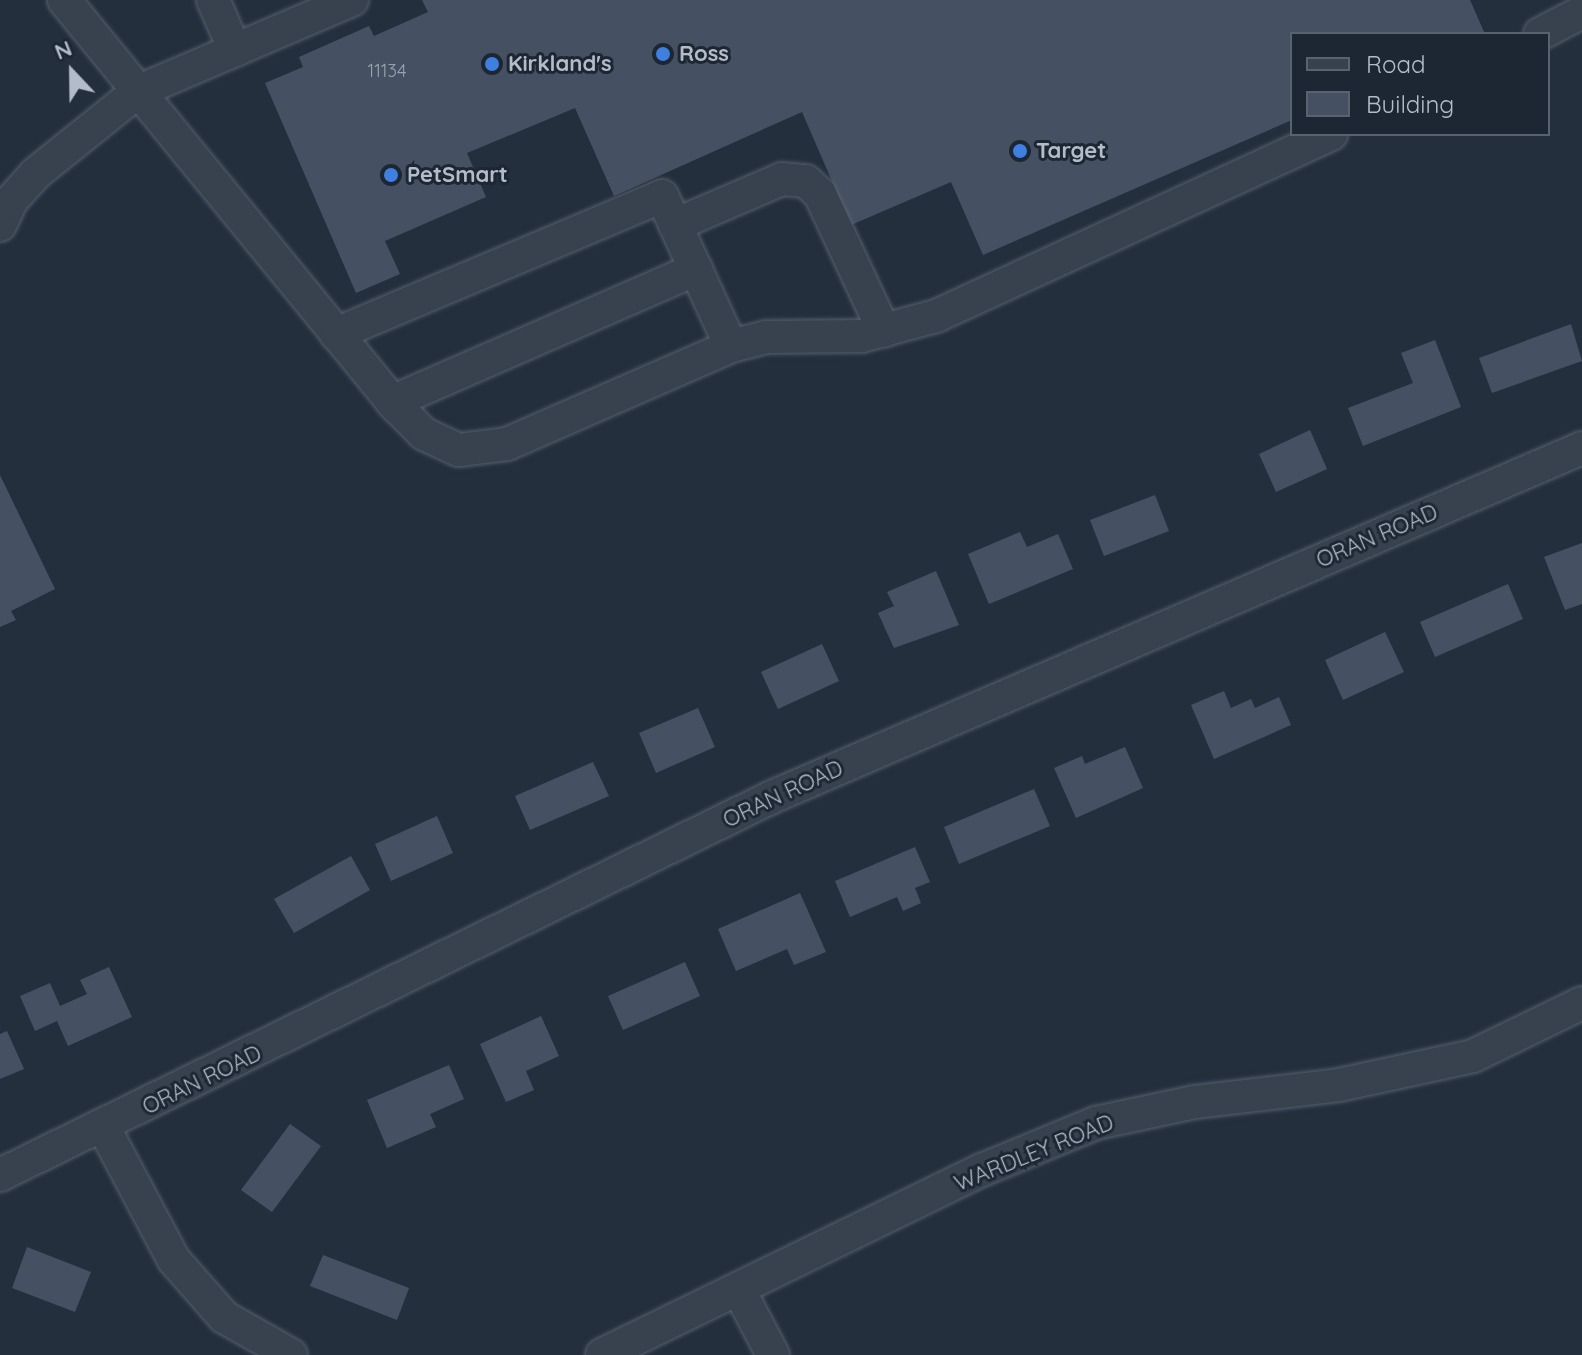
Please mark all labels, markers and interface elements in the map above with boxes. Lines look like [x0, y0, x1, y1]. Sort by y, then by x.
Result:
north arrow [32, 32, 112, 112]
legend [1290, 32, 1550, 136]
text: N [50, 34, 76, 66]
place label: Ross [679, 41, 729, 67]
marker: Ross [654, 45, 672, 63]
text: Road [1366, 49, 1426, 79]
place label: Kirkland's [508, 51, 612, 77]
marker: Kirkland's [483, 55, 501, 73]
house number: 11134 [368, 60, 406, 82]
text: Building [1366, 89, 1454, 119]
place label: Target [1036, 138, 1106, 164]
marker: Target [1011, 142, 1029, 160]
place label: PetSmart [407, 162, 508, 188]
marker: PetSmart [382, 166, 400, 184]
street label: ORAN ROAD [1312, 499, 1442, 573]
street label: ORAN ROAD [719, 755, 847, 833]
street label: ORAN ROAD [138, 1040, 266, 1120]
street label: WARDLEY ROAD [951, 1109, 1117, 1197]

